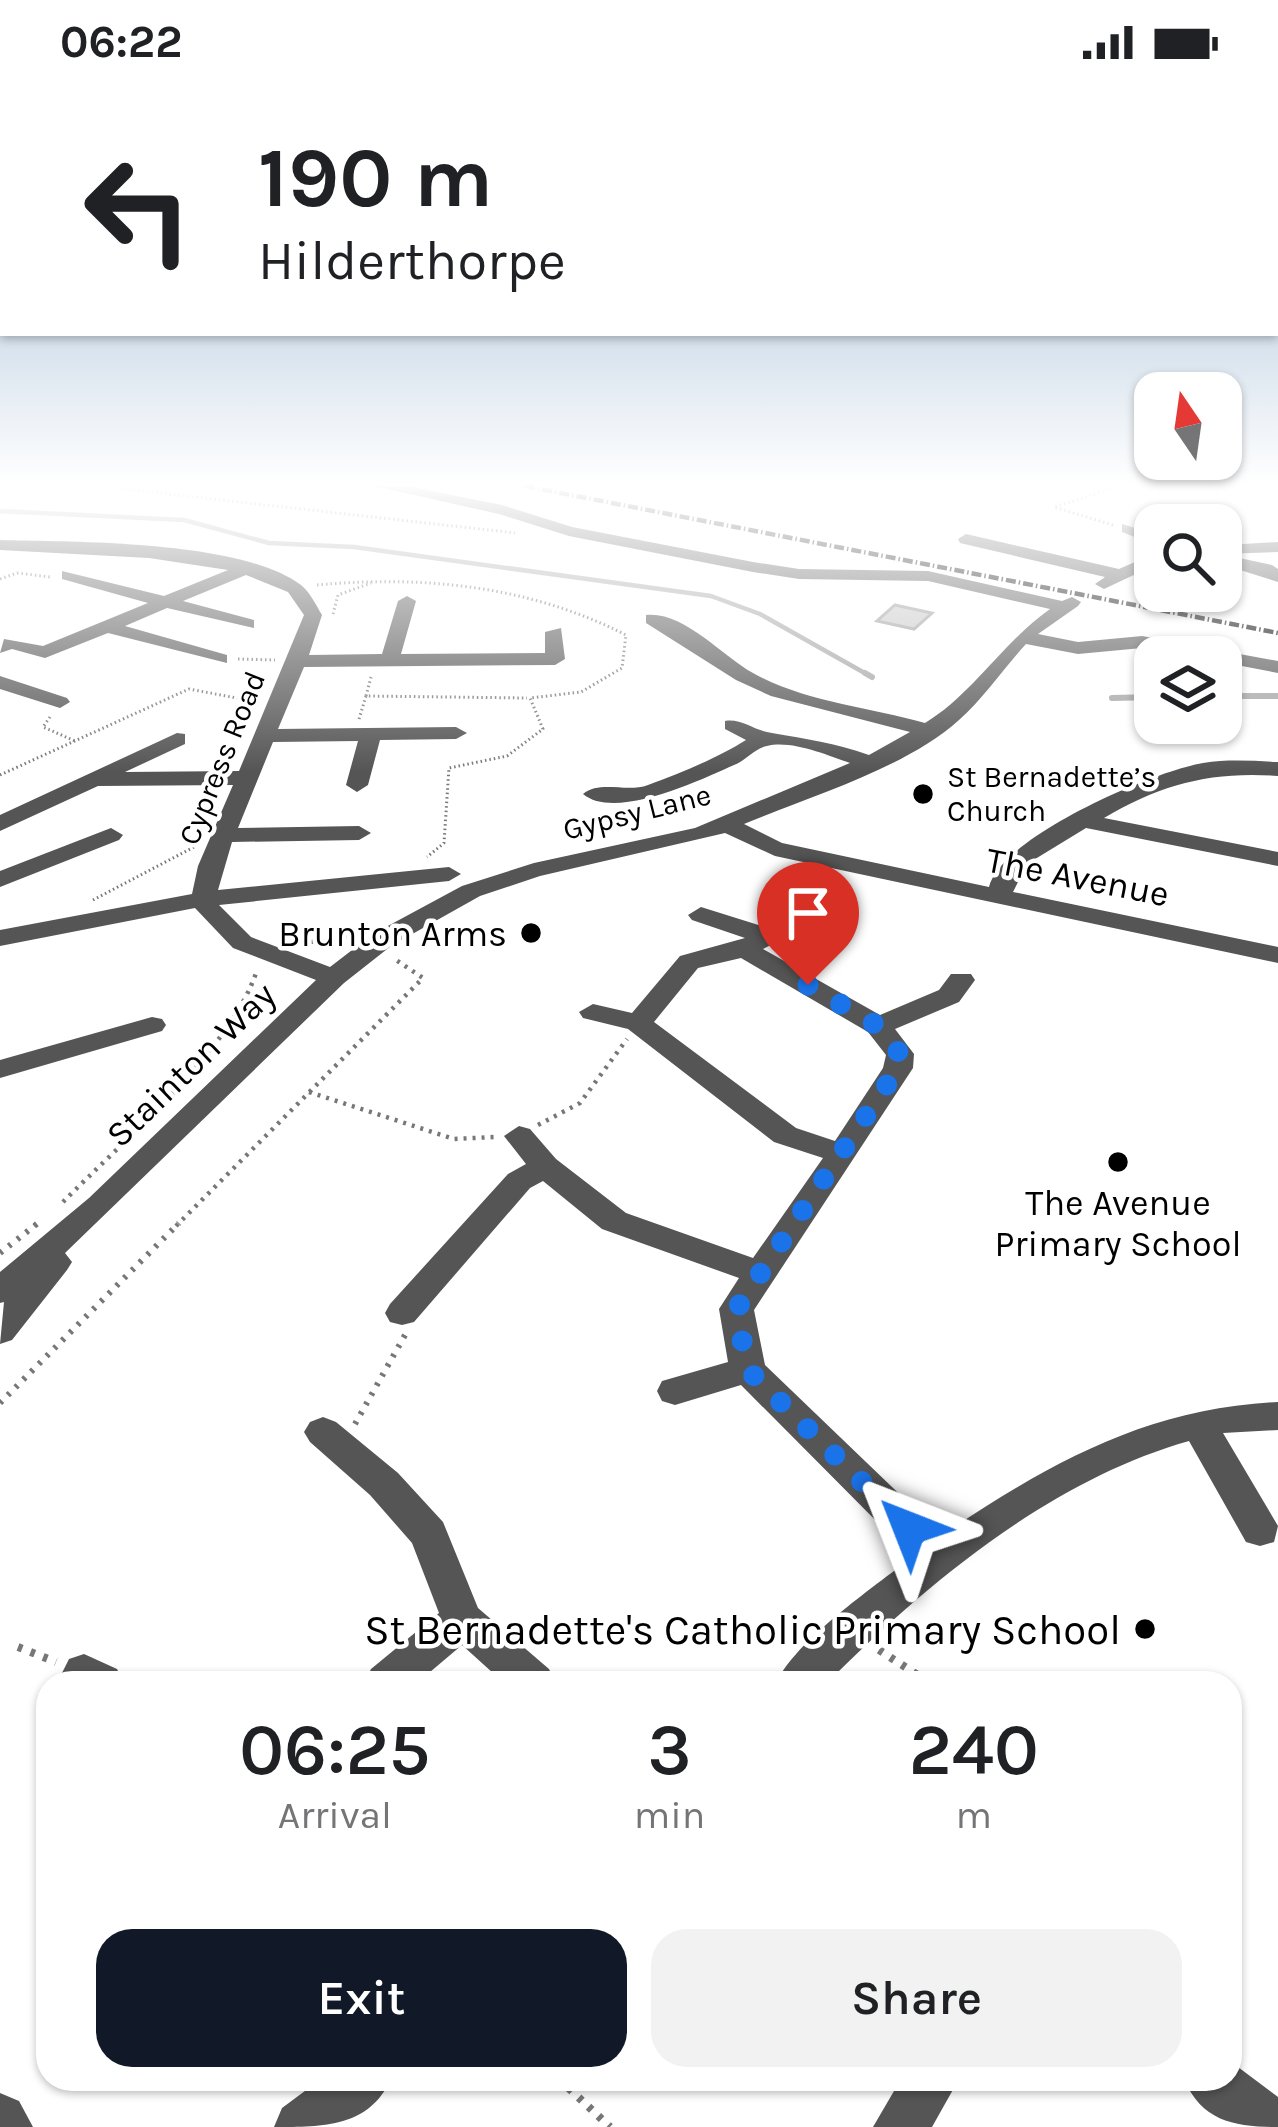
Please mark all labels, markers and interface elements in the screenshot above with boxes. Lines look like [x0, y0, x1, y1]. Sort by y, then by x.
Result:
text: 06:22 [60, 16, 182, 68]
text: 190 m [258, 129, 493, 227]
icon: left [60, 132, 216, 288]
text: Hilderthorpe [258, 229, 566, 293]
north arrow [1134, 372, 1242, 480]
map controls [1134, 372, 1242, 744]
button: search [1134, 504, 1242, 612]
button: layers [1134, 636, 1242, 744]
street label: Cypress Road [171, 666, 273, 850]
place label: St Bernadette’s Church [947, 759, 1156, 829]
street label: Gypsy Lane [559, 776, 715, 848]
marker: St Bernadette’s Church [910, 781, 936, 807]
street label: The Avenue [983, 839, 1173, 915]
pin [757, 862, 859, 985]
icon: arrive [775, 880, 841, 946]
place label: Brunton Arms [278, 913, 507, 955]
marker: Brunton Arms [518, 920, 544, 946]
street label: Stainton Way [97, 974, 284, 1156]
marker: The Avenue Primary School [1105, 1149, 1131, 1175]
place label: The Avenue Primary School [995, 1182, 1241, 1265]
position arrow [846, 1465, 972, 1591]
place label: St Bernadette's Catholic Primary School [364, 1605, 1121, 1655]
marker: St Bernadette's Catholic Primary School [1132, 1616, 1158, 1642]
text: 06:25 [239, 1708, 430, 1792]
text: 3 [647, 1708, 692, 1792]
text: 240 [909, 1708, 1039, 1792]
text: Arrival [278, 1792, 392, 1838]
text: min [634, 1792, 705, 1838]
text: m [955, 1792, 992, 1838]
button: Exit [96, 1929, 627, 2067]
button: Share [651, 1929, 1182, 2067]

